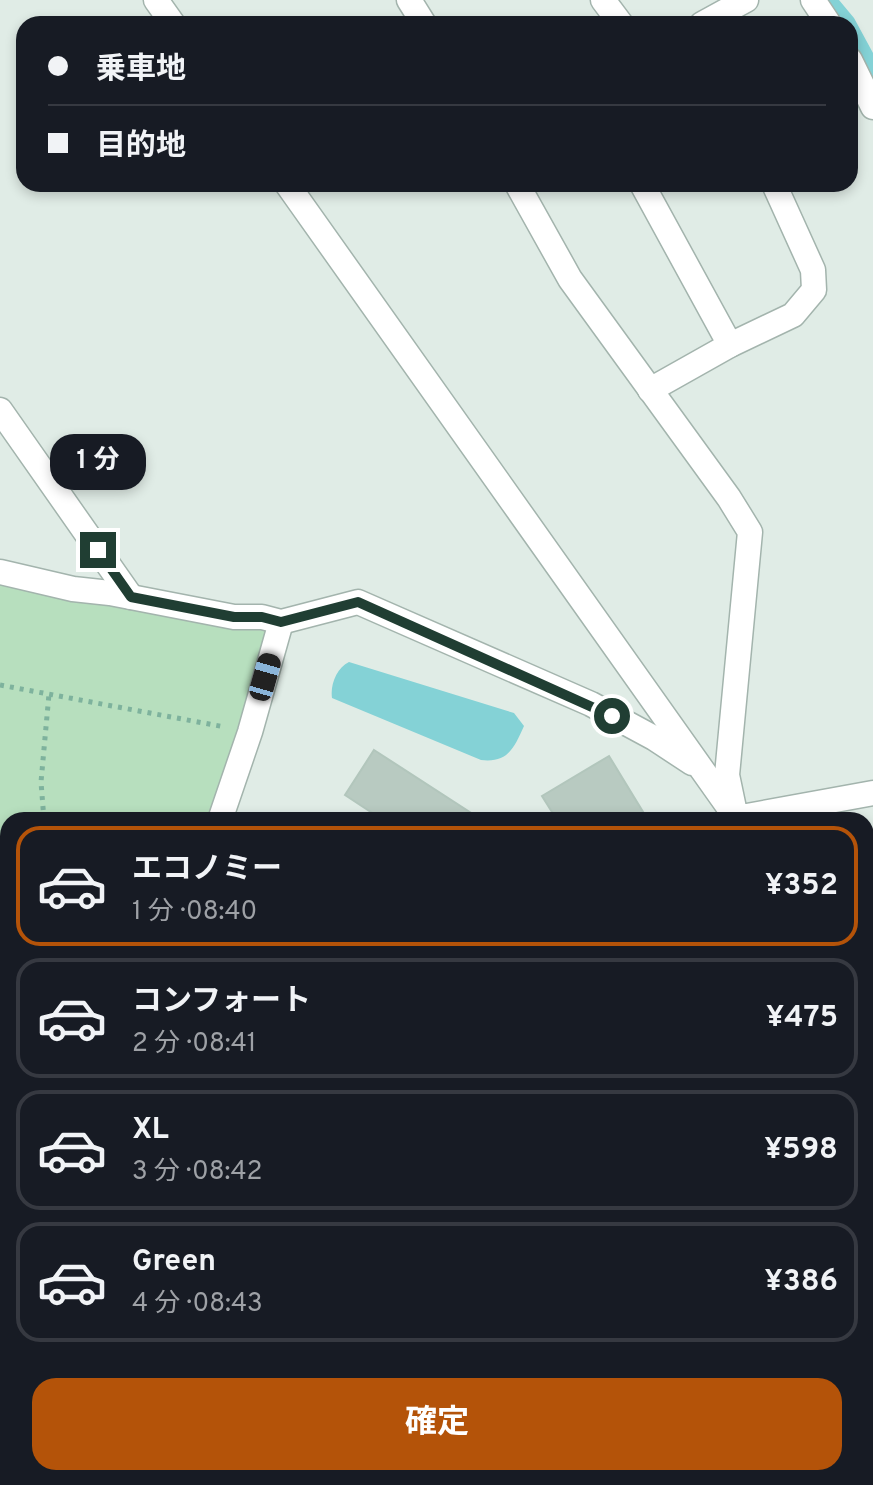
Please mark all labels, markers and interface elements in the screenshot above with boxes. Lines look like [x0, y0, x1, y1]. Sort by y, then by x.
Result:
text: 乗車地 [96, 52, 186, 89]
text: 目的地 [96, 129, 186, 166]
callout: 1 分 [50, 434, 146, 490]
text: 1 分 [77, 445, 119, 478]
route end [80, 532, 116, 568]
car [247, 651, 283, 703]
route start [594, 698, 630, 734]
icon: car [36, 850, 108, 922]
text: エコノミー [132, 852, 282, 889]
text: ¥352 [765, 868, 838, 905]
text: 1 分 · 08:40 [132, 896, 257, 929]
icon: car [36, 982, 108, 1054]
text: コンフォート [132, 984, 311, 1021]
text: ¥475 [766, 1000, 838, 1037]
text: 2 分 · 08:41 [132, 1028, 257, 1061]
text: XL [132, 1112, 169, 1149]
icon: car [36, 1114, 108, 1186]
text: ¥598 [764, 1132, 838, 1169]
text: 3 分 · 08:42 [132, 1156, 262, 1189]
text: Green [132, 1244, 216, 1281]
icon: car [36, 1246, 108, 1318]
text: ¥386 [764, 1264, 838, 1301]
text: 4 分 · 08:43 [132, 1288, 263, 1321]
button: 確定 [32, 1378, 842, 1470]

